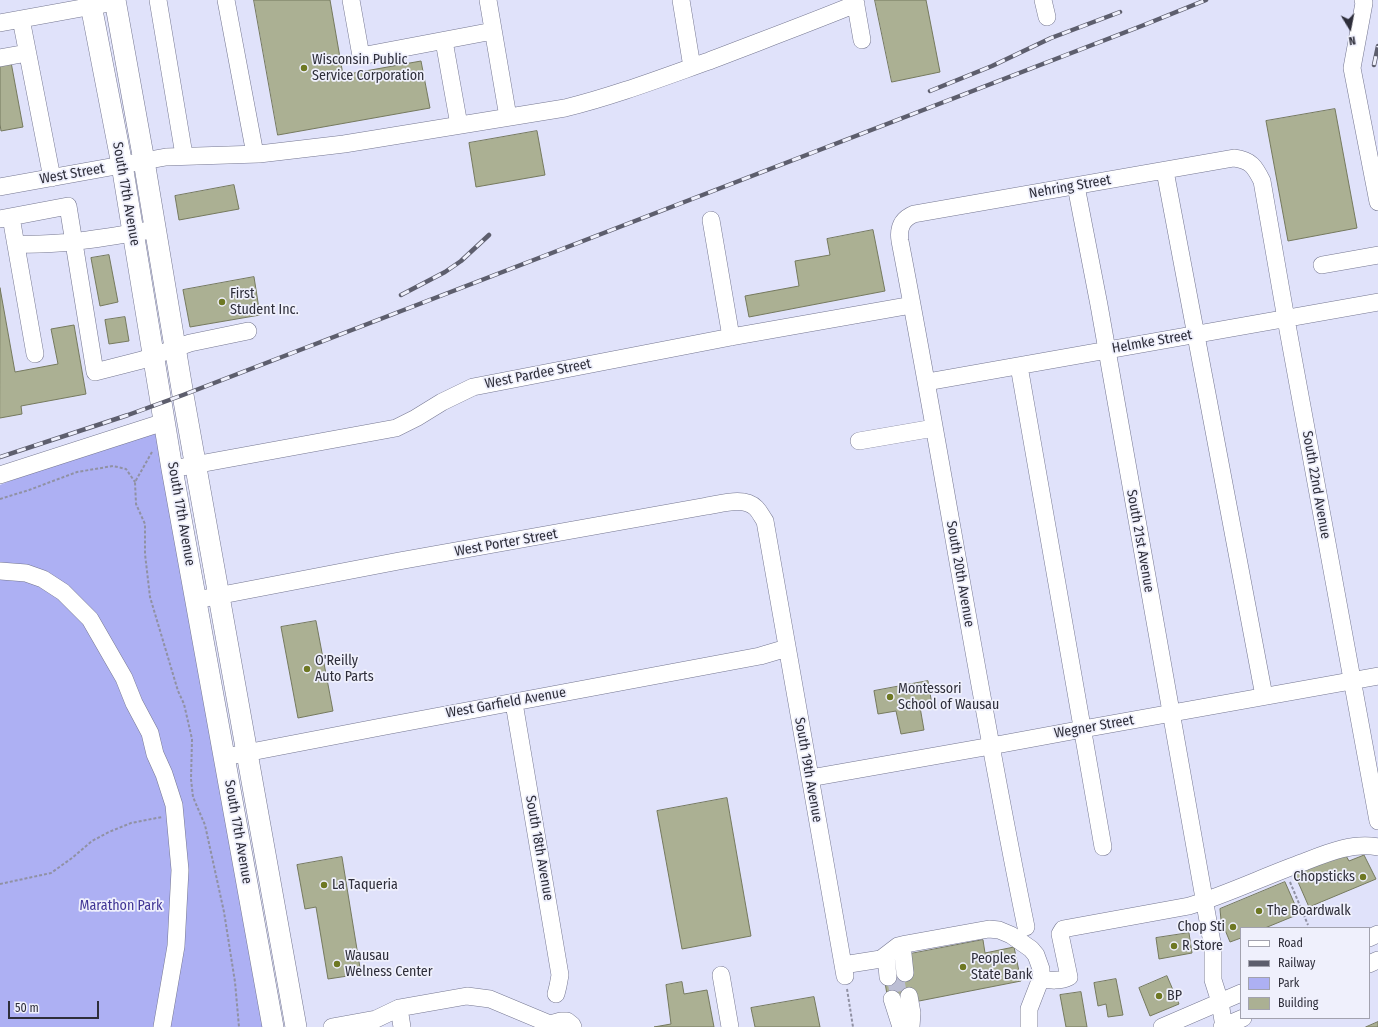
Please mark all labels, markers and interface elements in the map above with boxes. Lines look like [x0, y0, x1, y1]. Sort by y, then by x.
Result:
north arrow [1330, 8, 1370, 48]
text: N [1348, 33, 1357, 47]
place label: Wisconsin Public Service Corporation [312, 52, 424, 84]
marker: Wisconsin Public Service Corporation [299, 63, 309, 73]
street label: South 17th Avenue [109, 141, 143, 247]
street label: West Street [38, 160, 106, 188]
street label: Nehring Street [1028, 172, 1112, 202]
place label: First Student Inc. [230, 286, 299, 318]
marker: First Student Inc. [217, 297, 227, 307]
street label: Helmke Street [1111, 327, 1193, 357]
street label: West Pardee Street [483, 355, 593, 393]
street label: South 22nd Avenue [1298, 430, 1334, 540]
street label: South 17th Avenue [164, 461, 198, 567]
street label: South 21st Avenue [1123, 488, 1157, 594]
street label: South 20th Avenue [942, 520, 978, 628]
street label: West Porter Street [453, 526, 559, 560]
place label: O'Reilly Auto Parts [315, 653, 374, 686]
marker: O'Reilly Auto Parts [302, 664, 312, 674]
place label: Montessori School of Wausau [898, 681, 999, 714]
street label: West Garfield Avenue [445, 684, 567, 722]
marker: Montessori School of Wausau [885, 692, 895, 702]
street label: Wegner Street [1053, 712, 1135, 742]
street label: South 19th Avenue [790, 716, 826, 824]
street label: South 17th Avenue [221, 779, 255, 885]
street label: South 18th Avenue [521, 794, 557, 902]
place label: Chopsticks [1293, 869, 1355, 885]
marker: Chopsticks [1358, 872, 1368, 882]
place label: La Taqueria [332, 877, 398, 893]
marker: La Taqueria [319, 880, 329, 890]
park label: Marathon Park [80, 898, 162, 914]
place label: The Boardwalk [1267, 903, 1351, 919]
marker: The Boardwalk [1254, 906, 1264, 916]
place label: Chop Sti [1177, 919, 1225, 935]
marker: Chop Sti [1228, 922, 1238, 932]
legend [1240, 927, 1370, 1019]
text: Road [1278, 936, 1303, 950]
place label: R Store [1182, 938, 1223, 954]
marker: R Store [1169, 941, 1179, 951]
place label: Wausau Welness Center [345, 948, 433, 980]
place label: Peoples State Bank [971, 951, 1032, 984]
text: Railway [1278, 956, 1315, 970]
marker: Wausau Welness Center [332, 959, 342, 969]
marker: Peoples State Bank [958, 962, 968, 972]
text: Park [1278, 976, 1299, 990]
place label: BP [1167, 988, 1182, 1004]
marker: BP [1154, 991, 1164, 1001]
scale bar [10, 993, 101, 1019]
text: Building [1278, 996, 1318, 1010]
text: 50 m [15, 1001, 39, 1015]

